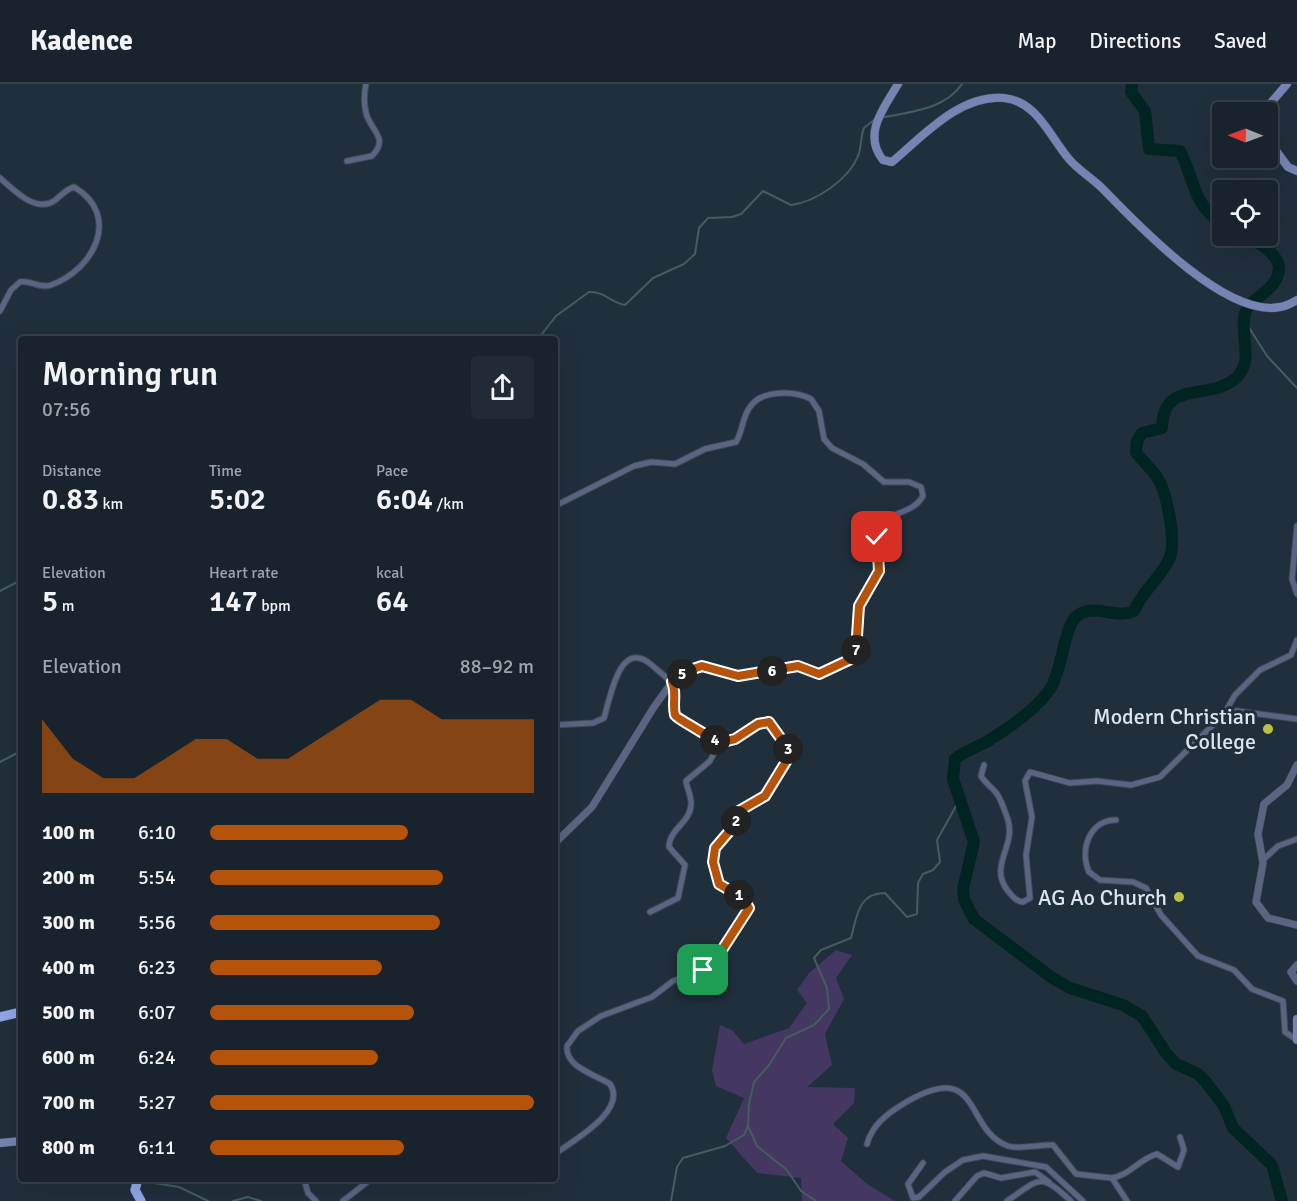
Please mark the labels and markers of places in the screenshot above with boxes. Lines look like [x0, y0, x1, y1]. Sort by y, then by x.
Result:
pin [851, 511, 902, 562]
pin: 7 [841, 635, 871, 665]
pin: 6 [757, 656, 787, 686]
pin: 5 [667, 659, 697, 689]
place label: Modern Christian College [1093, 703, 1256, 755]
marker: Modern Christian College [1261, 722, 1275, 736]
pin: 4 [700, 725, 730, 755]
pin: 3 [773, 734, 803, 764]
pin: 2 [721, 806, 751, 836]
pin: 1 [724, 880, 754, 910]
place label: AG Ao Church [1038, 884, 1167, 911]
marker: AG Ao Church [1172, 890, 1186, 904]
pin [677, 944, 728, 995]

